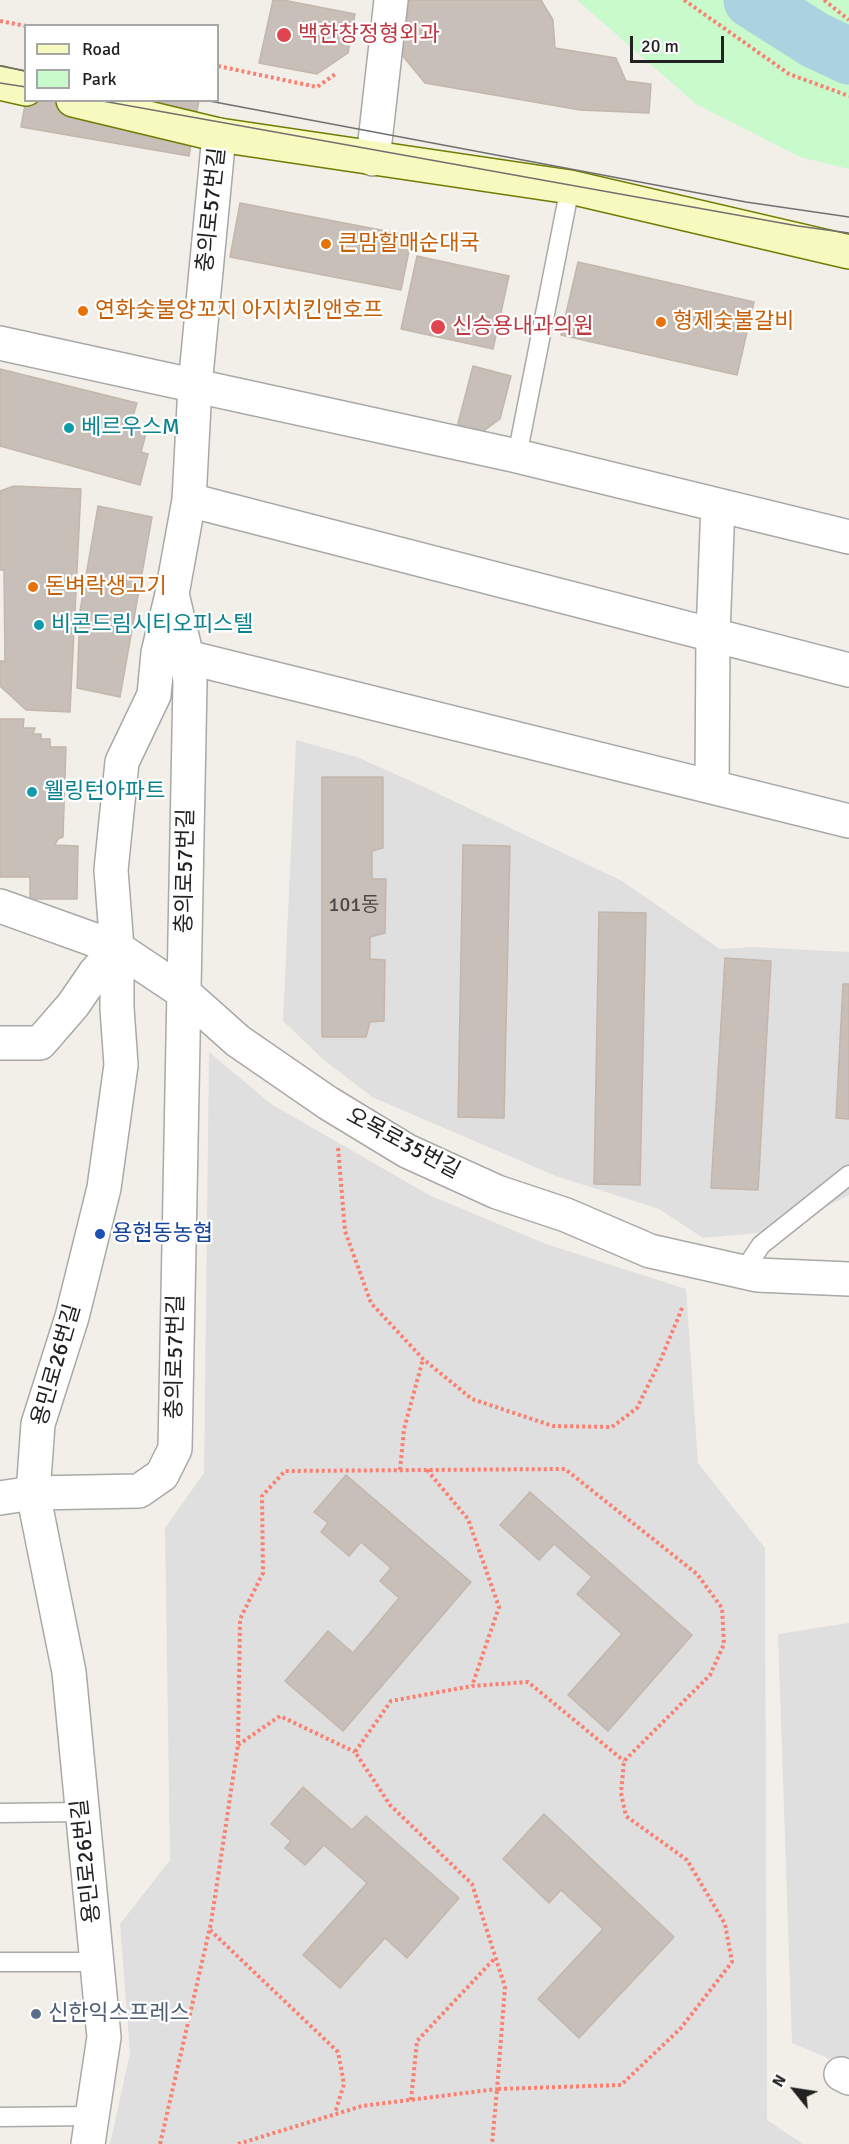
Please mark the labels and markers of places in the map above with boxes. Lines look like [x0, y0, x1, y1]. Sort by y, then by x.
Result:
place label: 백한창정형외과 [298, 22, 440, 48]
marker: 백한창정형외과 [275, 26, 293, 44]
place label: 큰맘할매순대국 [338, 231, 480, 257]
marker: 큰맘할매순대국 [319, 237, 333, 251]
place label: 연화숯불양꼬지 아지치킨앤호프 [95, 298, 383, 324]
marker: 연화숯불양꼬지 아지치킨앤호프 [76, 304, 90, 318]
place label: 형제숯불갈비 [673, 309, 794, 335]
place label: 신승용내과의원 [452, 314, 594, 340]
marker: 형제숯불갈비 [654, 315, 668, 329]
marker: 신승용내과의원 [429, 318, 447, 336]
place label: 베르우스M [81, 415, 180, 441]
marker: 베르우스M [62, 421, 76, 435]
place label: 돈벼락생고기 [45, 574, 166, 600]
marker: 돈벼락생고기 [26, 580, 40, 594]
place label: 비콘드림시티오피스텔 [51, 612, 253, 638]
marker: 비콘드림시티오피스텔 [32, 618, 46, 632]
place label: 웰링턴아파트 [44, 779, 165, 805]
marker: 웰링턴아파트 [25, 785, 39, 799]
place label: 용현동농협 [112, 1221, 213, 1247]
marker: 용현동농협 [93, 1227, 107, 1241]
place label: 신한익스프레스 [48, 2001, 190, 2027]
marker: 신한익스프레스 [29, 2007, 43, 2021]

